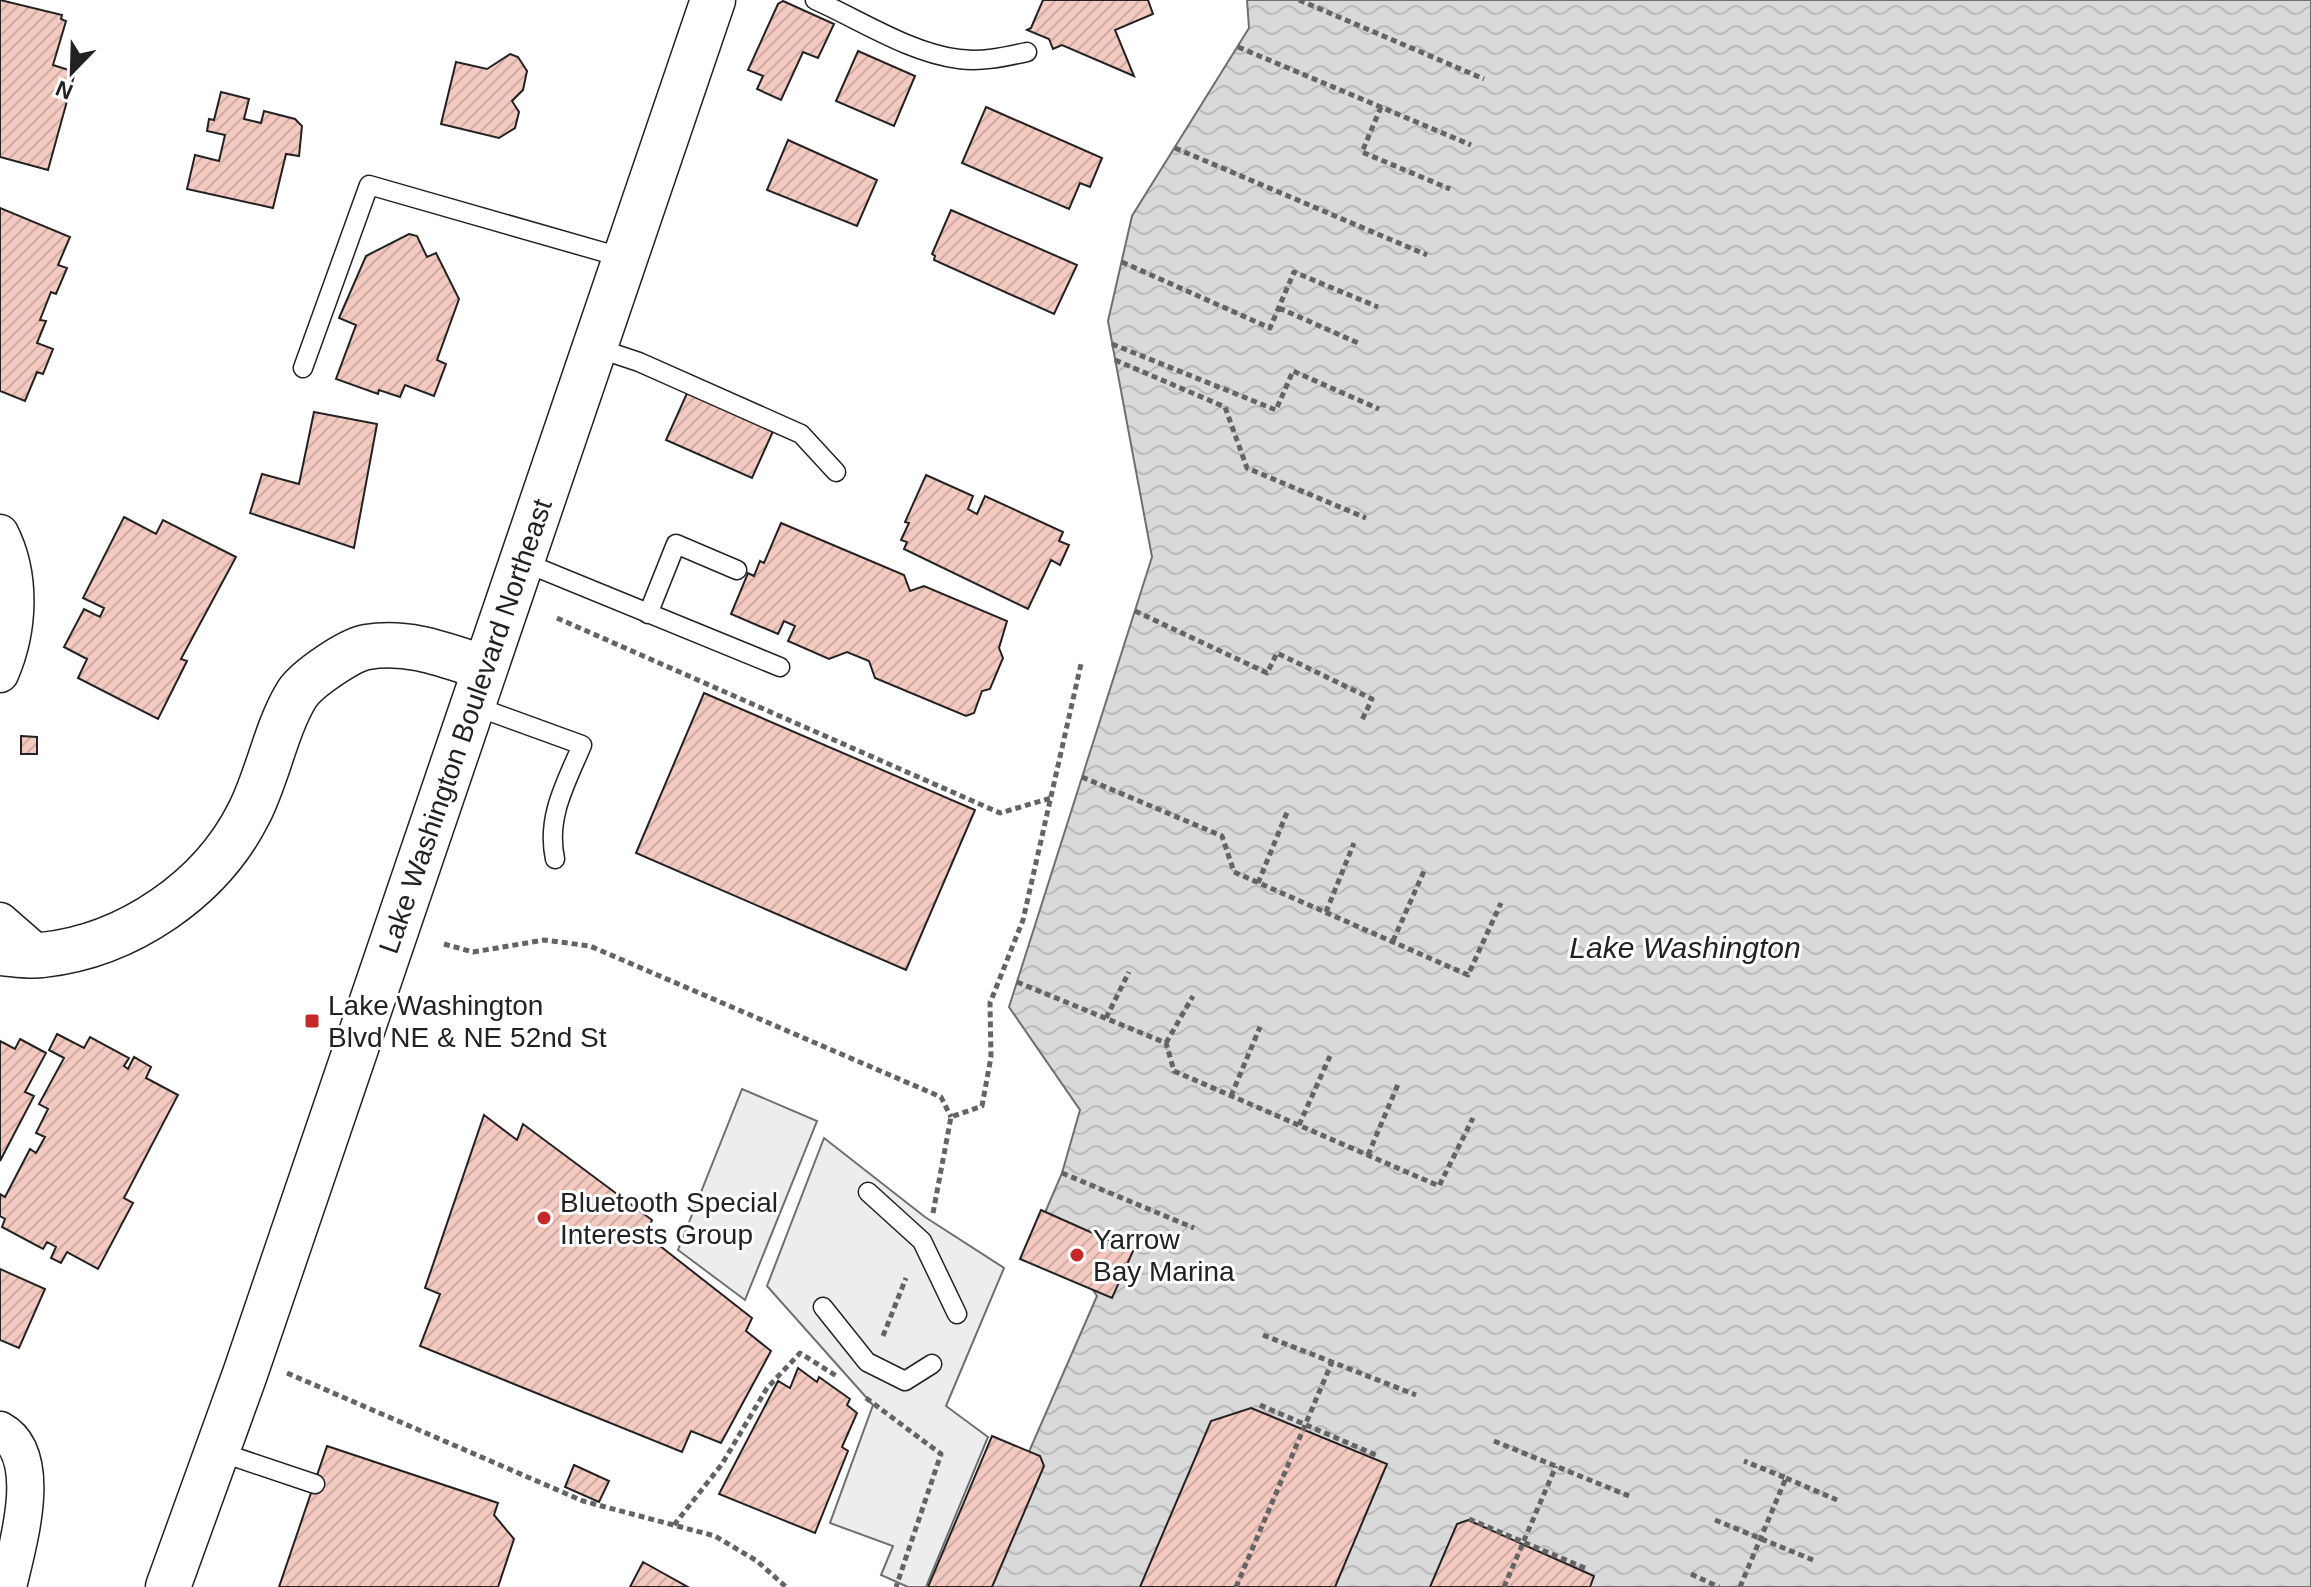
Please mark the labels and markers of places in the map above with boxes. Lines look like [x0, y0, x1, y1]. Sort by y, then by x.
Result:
place label: Lake Washington Blvd NE & NE 52nd St [328, 990, 607, 1053]
marker: Lake Washington Blvd NE & NE 52nd St [303, 1012, 321, 1030]
place label: Bluetooth Special Interests Group [560, 1187, 778, 1250]
marker: Bluetooth Special Interests Group [535, 1209, 553, 1227]
place label: Yarrow Bay Marina [1093, 1224, 1235, 1287]
marker: Yarrow Bay Marina [1068, 1246, 1086, 1264]

